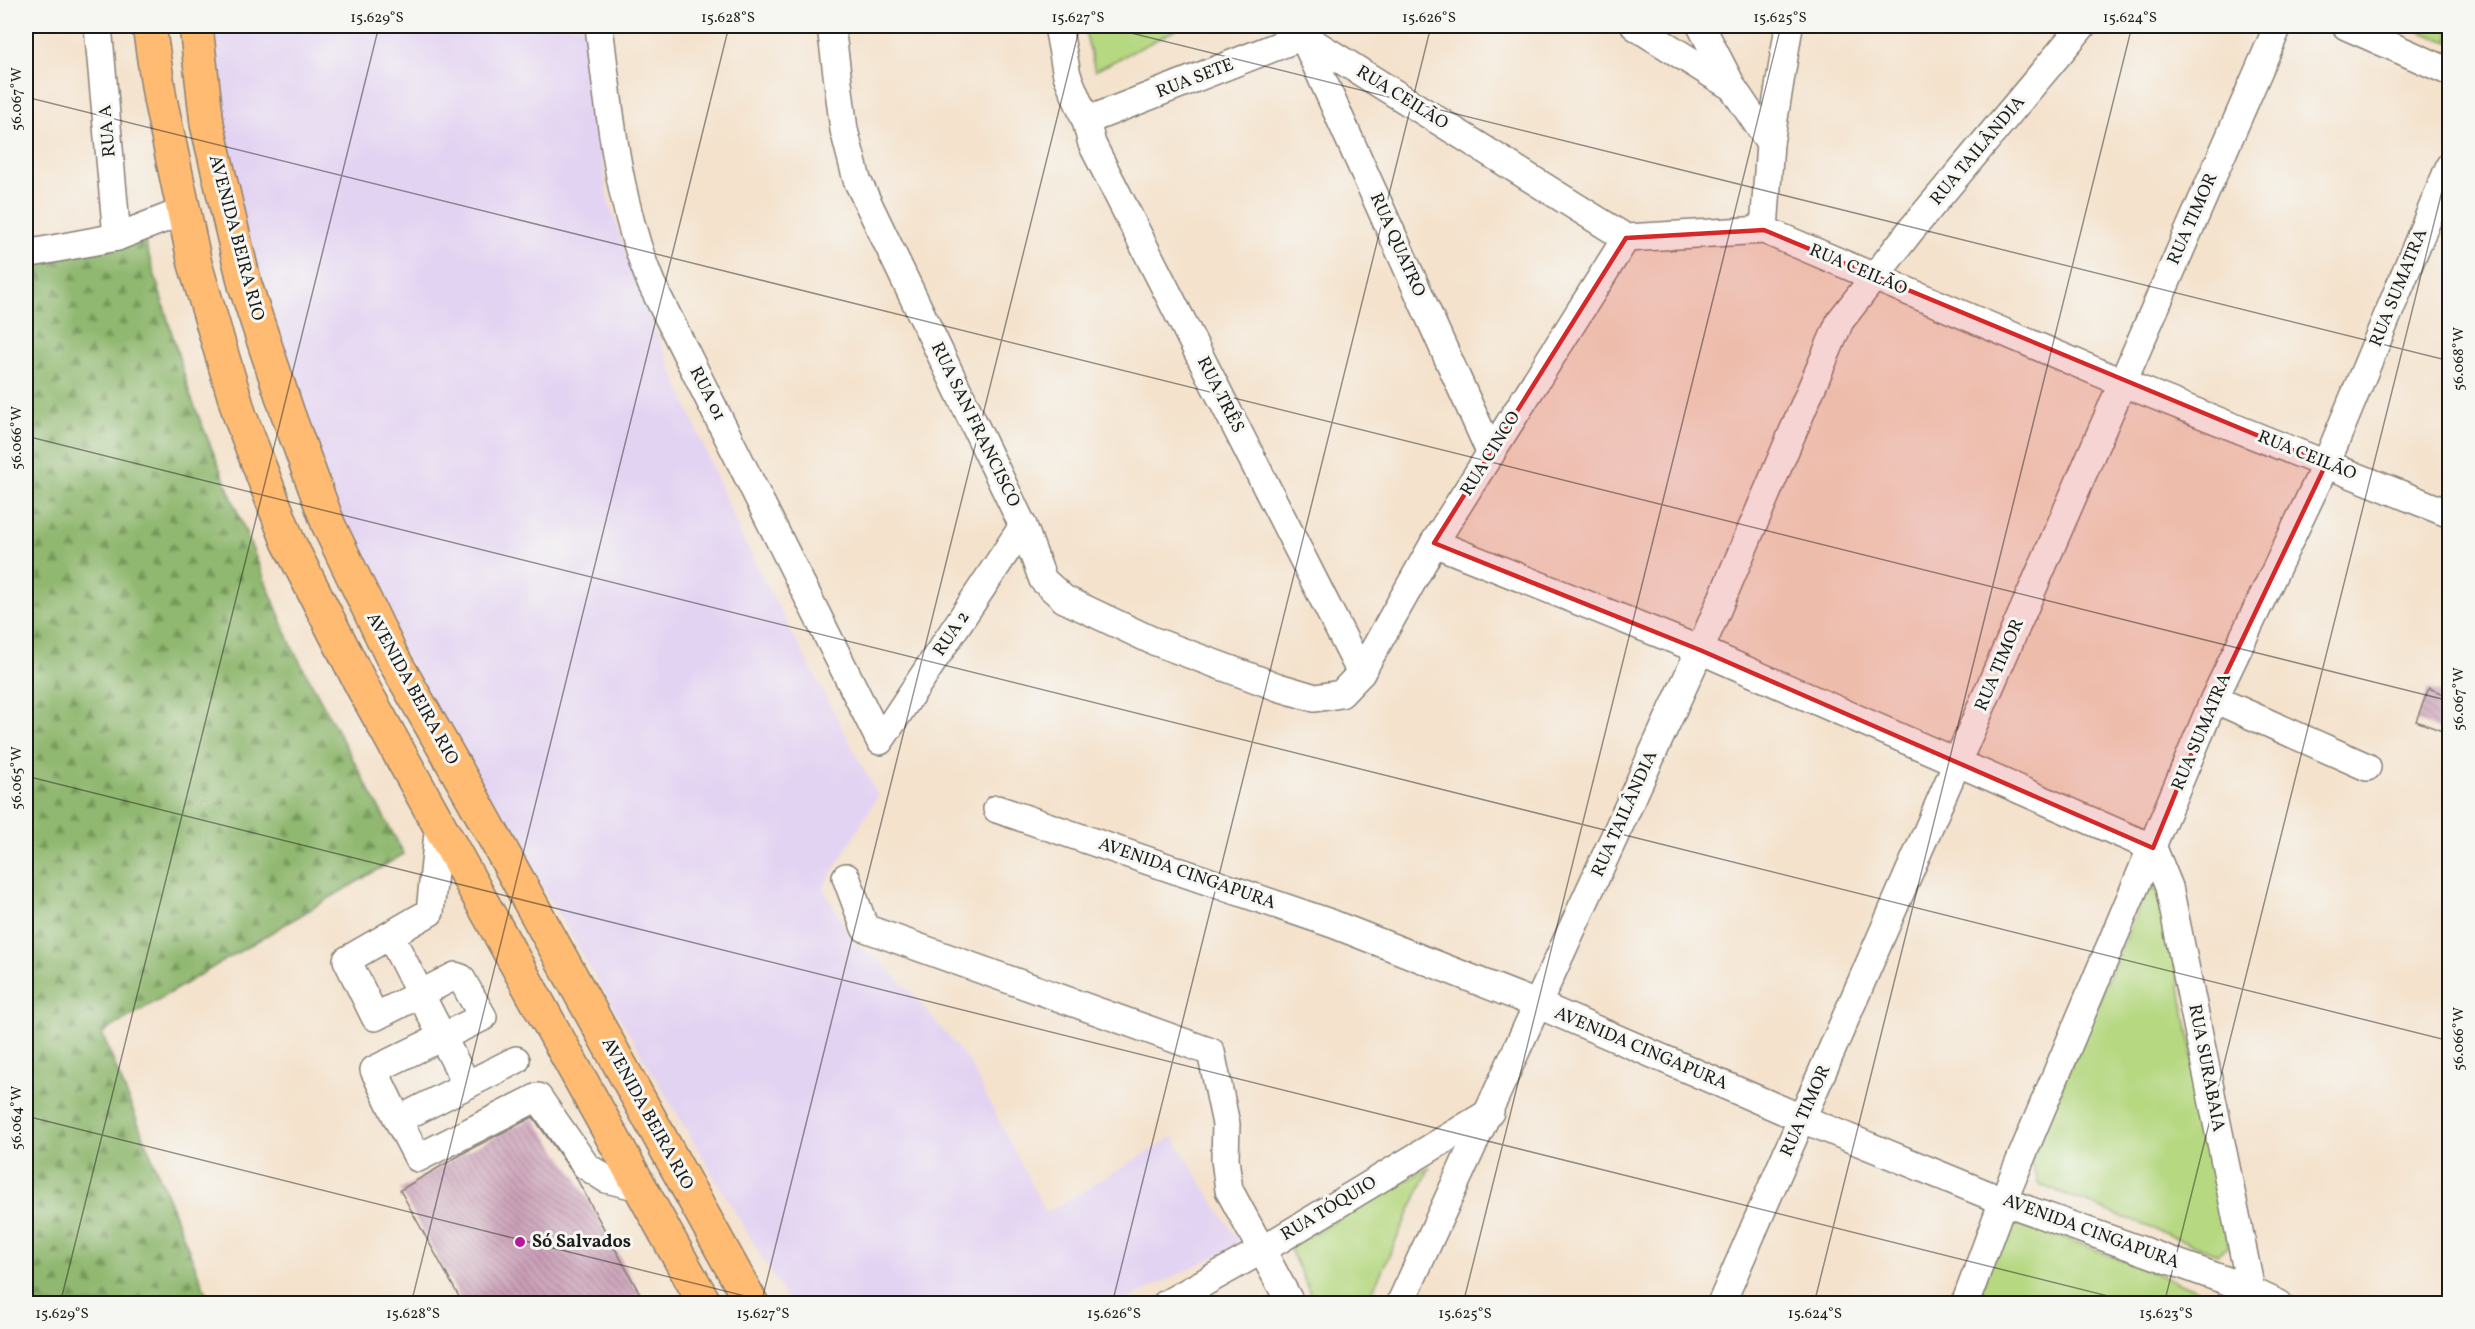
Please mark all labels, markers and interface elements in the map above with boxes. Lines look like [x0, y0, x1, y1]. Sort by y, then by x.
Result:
text: 15.629°S [350, 8, 404, 29]
text: 15.628°S [701, 8, 755, 29]
text: 15.627°S [1051, 8, 1105, 29]
text: 15.626°S [1402, 8, 1456, 29]
text: 15.625°S [1753, 8, 1807, 29]
text: 15.624°S [2103, 8, 2157, 29]
street label: RUA SETE [1153, 53, 1238, 105]
street label: RUA CEILÃO [1351, 60, 1453, 136]
text: 56.067°W [7, 67, 28, 131]
street label: RUA TAILÂNDIA [1925, 91, 2032, 211]
street label: RUA A [93, 103, 123, 158]
street label: AVENIDA BEIRA RIO [202, 152, 270, 324]
street label: RUA TIMOR [2162, 169, 2224, 269]
street label: RUA QUATRO [1363, 189, 1431, 301]
street label: RUA SUMATRA [2364, 225, 2434, 351]
street label: RUA CEILÃO [1805, 238, 1911, 302]
text: 56.068°W [2449, 327, 2470, 391]
street label: RUA SAN FRANCISCO [924, 338, 1026, 512]
street label: RUA TRÊS [1190, 353, 1250, 437]
street label: RUA 01 [683, 363, 731, 425]
text: 56.066°W [7, 406, 28, 470]
street label: RUA CINCO [1455, 407, 1527, 501]
street label: RUA CEILÃO [2254, 425, 2360, 487]
street label: RUA 2 [928, 606, 976, 662]
street label: AVENIDA BEIRA RIO [360, 608, 464, 770]
street label: RUA TIMOR [1969, 615, 2031, 715]
text: 56.067°W [2449, 667, 2470, 731]
street label: RUA SUMATRA [2166, 669, 2238, 795]
text: 56.065°W [7, 746, 28, 810]
street label: RUA TAILÂNDIA [1586, 746, 1664, 881]
street label: AVENIDA CINGAPURA [1095, 832, 1279, 916]
street label: AVENIDA CINGAPURA [1550, 1001, 1732, 1097]
street label: RUA SURABAIA [2181, 1002, 2231, 1134]
text: 56.066°W [2449, 1007, 2470, 1071]
street label: AVENIDA BEIRA RIO [595, 1033, 699, 1195]
street label: RUA TIMOR [1775, 1061, 1837, 1161]
text: 56.064°W [7, 1086, 28, 1150]
street label: RUA TÓQUIO [1276, 1171, 1382, 1247]
street label: AVENIDA CINGAPURA [1999, 1188, 2183, 1276]
place label: Só Salvados [532, 1230, 631, 1255]
marker: Só Salvados [513, 1235, 527, 1249]
text: 15.629°S [35, 1304, 89, 1325]
text: 15.628°S [386, 1304, 440, 1325]
text: 15.627°S [736, 1304, 790, 1325]
text: 15.626°S [1087, 1304, 1141, 1325]
text: 15.625°S [1438, 1304, 1492, 1325]
text: 15.624°S [1788, 1304, 1842, 1325]
text: 15.623°S [2139, 1304, 2193, 1325]

